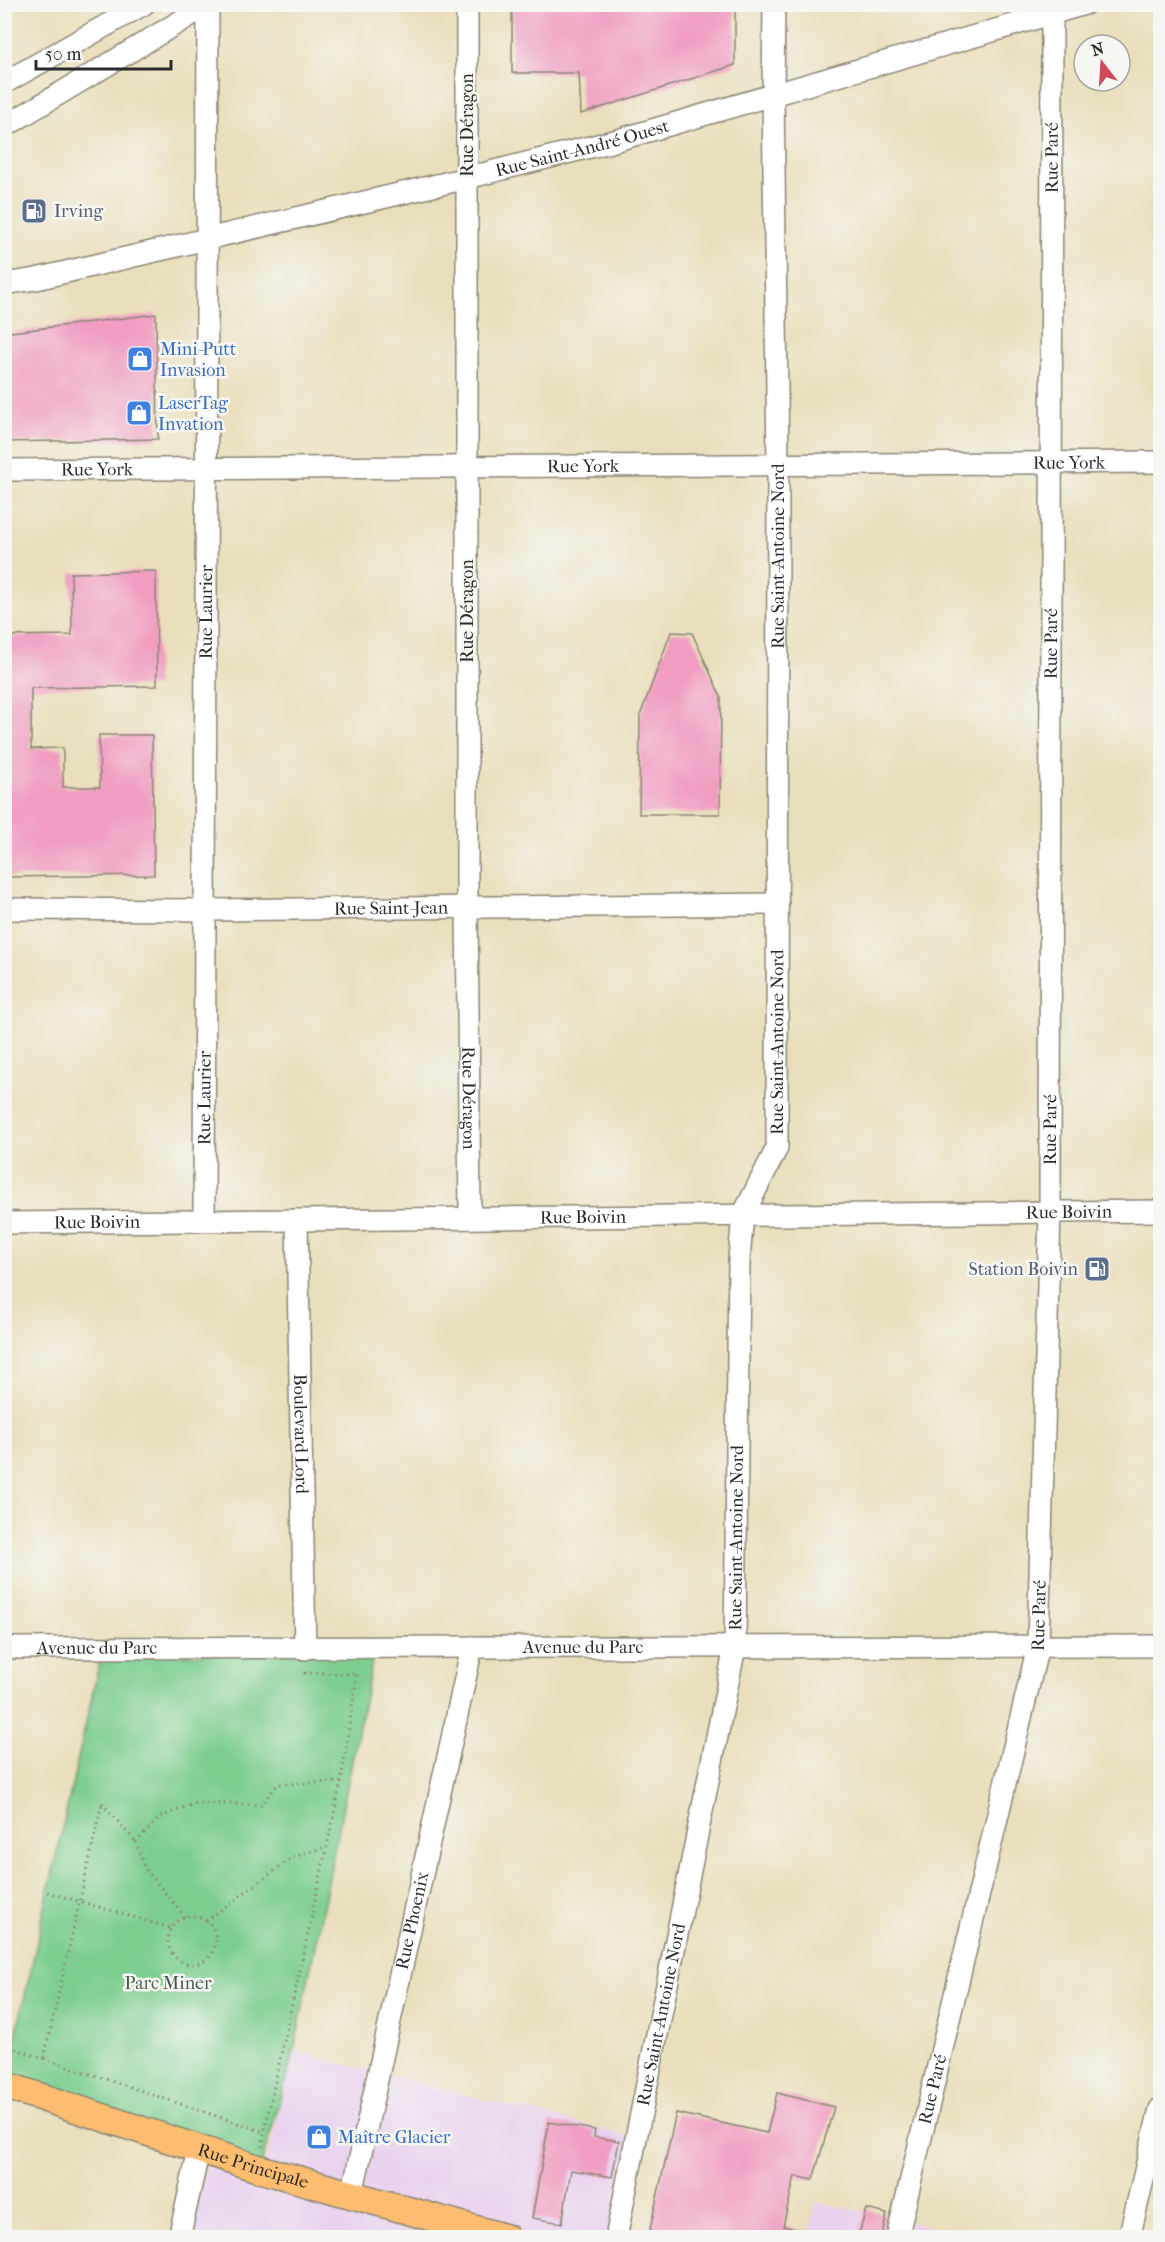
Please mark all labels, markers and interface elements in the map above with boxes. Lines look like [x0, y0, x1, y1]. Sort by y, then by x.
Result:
scale bar [36, 33, 171, 71]
north arrow [1072, 33, 1132, 93]
text: N [1089, 38, 1107, 60]
text: 50 m [45, 44, 82, 65]
street label: Rue Déragon [457, 73, 478, 177]
street label: Rue Saint-André Ouest [493, 115, 672, 181]
street label: Rue Paré [1042, 122, 1063, 193]
fuel station icon: Irving [19, 196, 49, 226]
place label: Irving [54, 201, 103, 222]
place label: Mini-Putt Invasion [160, 339, 237, 381]
shop icon: Mini-Putt Invasion [125, 344, 155, 374]
place label: LaserTag Invation [158, 393, 228, 435]
shop icon: LaserTag Invation [124, 398, 154, 428]
street label: Rue York [1033, 452, 1106, 474]
street label: Rue York [547, 456, 620, 477]
street label: Rue York [61, 459, 134, 481]
street label: Rue Saint-Antoine Nord [768, 463, 789, 649]
street label: Rue Déragon [457, 559, 478, 663]
street label: Rue Laurier [196, 564, 217, 659]
street label: Rue Paré [1041, 608, 1062, 679]
street label: Rue Saint-Jean [334, 897, 449, 920]
street label: Rue Saint-Antoine Nord [767, 949, 788, 1135]
street label: Rue Déragon [457, 1046, 479, 1150]
street label: Rue Laurier [194, 1050, 216, 1145]
street label: Rue Paré [1040, 1094, 1061, 1165]
street label: Rue Boivin [1026, 1201, 1113, 1223]
street label: Rue Boivin [540, 1207, 627, 1228]
street label: Rue Boivin [54, 1212, 141, 1233]
fuel station icon: Station Boivin [1082, 1254, 1112, 1284]
place label: Station Boivin [969, 1259, 1079, 1280]
street label: Boulevard Lord [289, 1374, 312, 1494]
street label: Rue Saint-Antoine Nord [725, 1445, 748, 1631]
street label: Rue Paré [1028, 1580, 1051, 1651]
street label: Avenue du Parc [522, 1637, 643, 1658]
street label: Avenue du Parc [36, 1638, 157, 1659]
street label: Rue Phoenix [392, 1869, 434, 1972]
street label: Rue Saint-Antoine Nord [633, 1921, 690, 2108]
park label: Parc Miner [124, 1973, 212, 1994]
street label: Rue Paré [914, 2052, 951, 2126]
shop icon: Maître Glacier [304, 2122, 334, 2152]
place label: Maître Glacier [338, 2127, 451, 2148]
street label: Rue Principale [195, 2139, 311, 2193]

